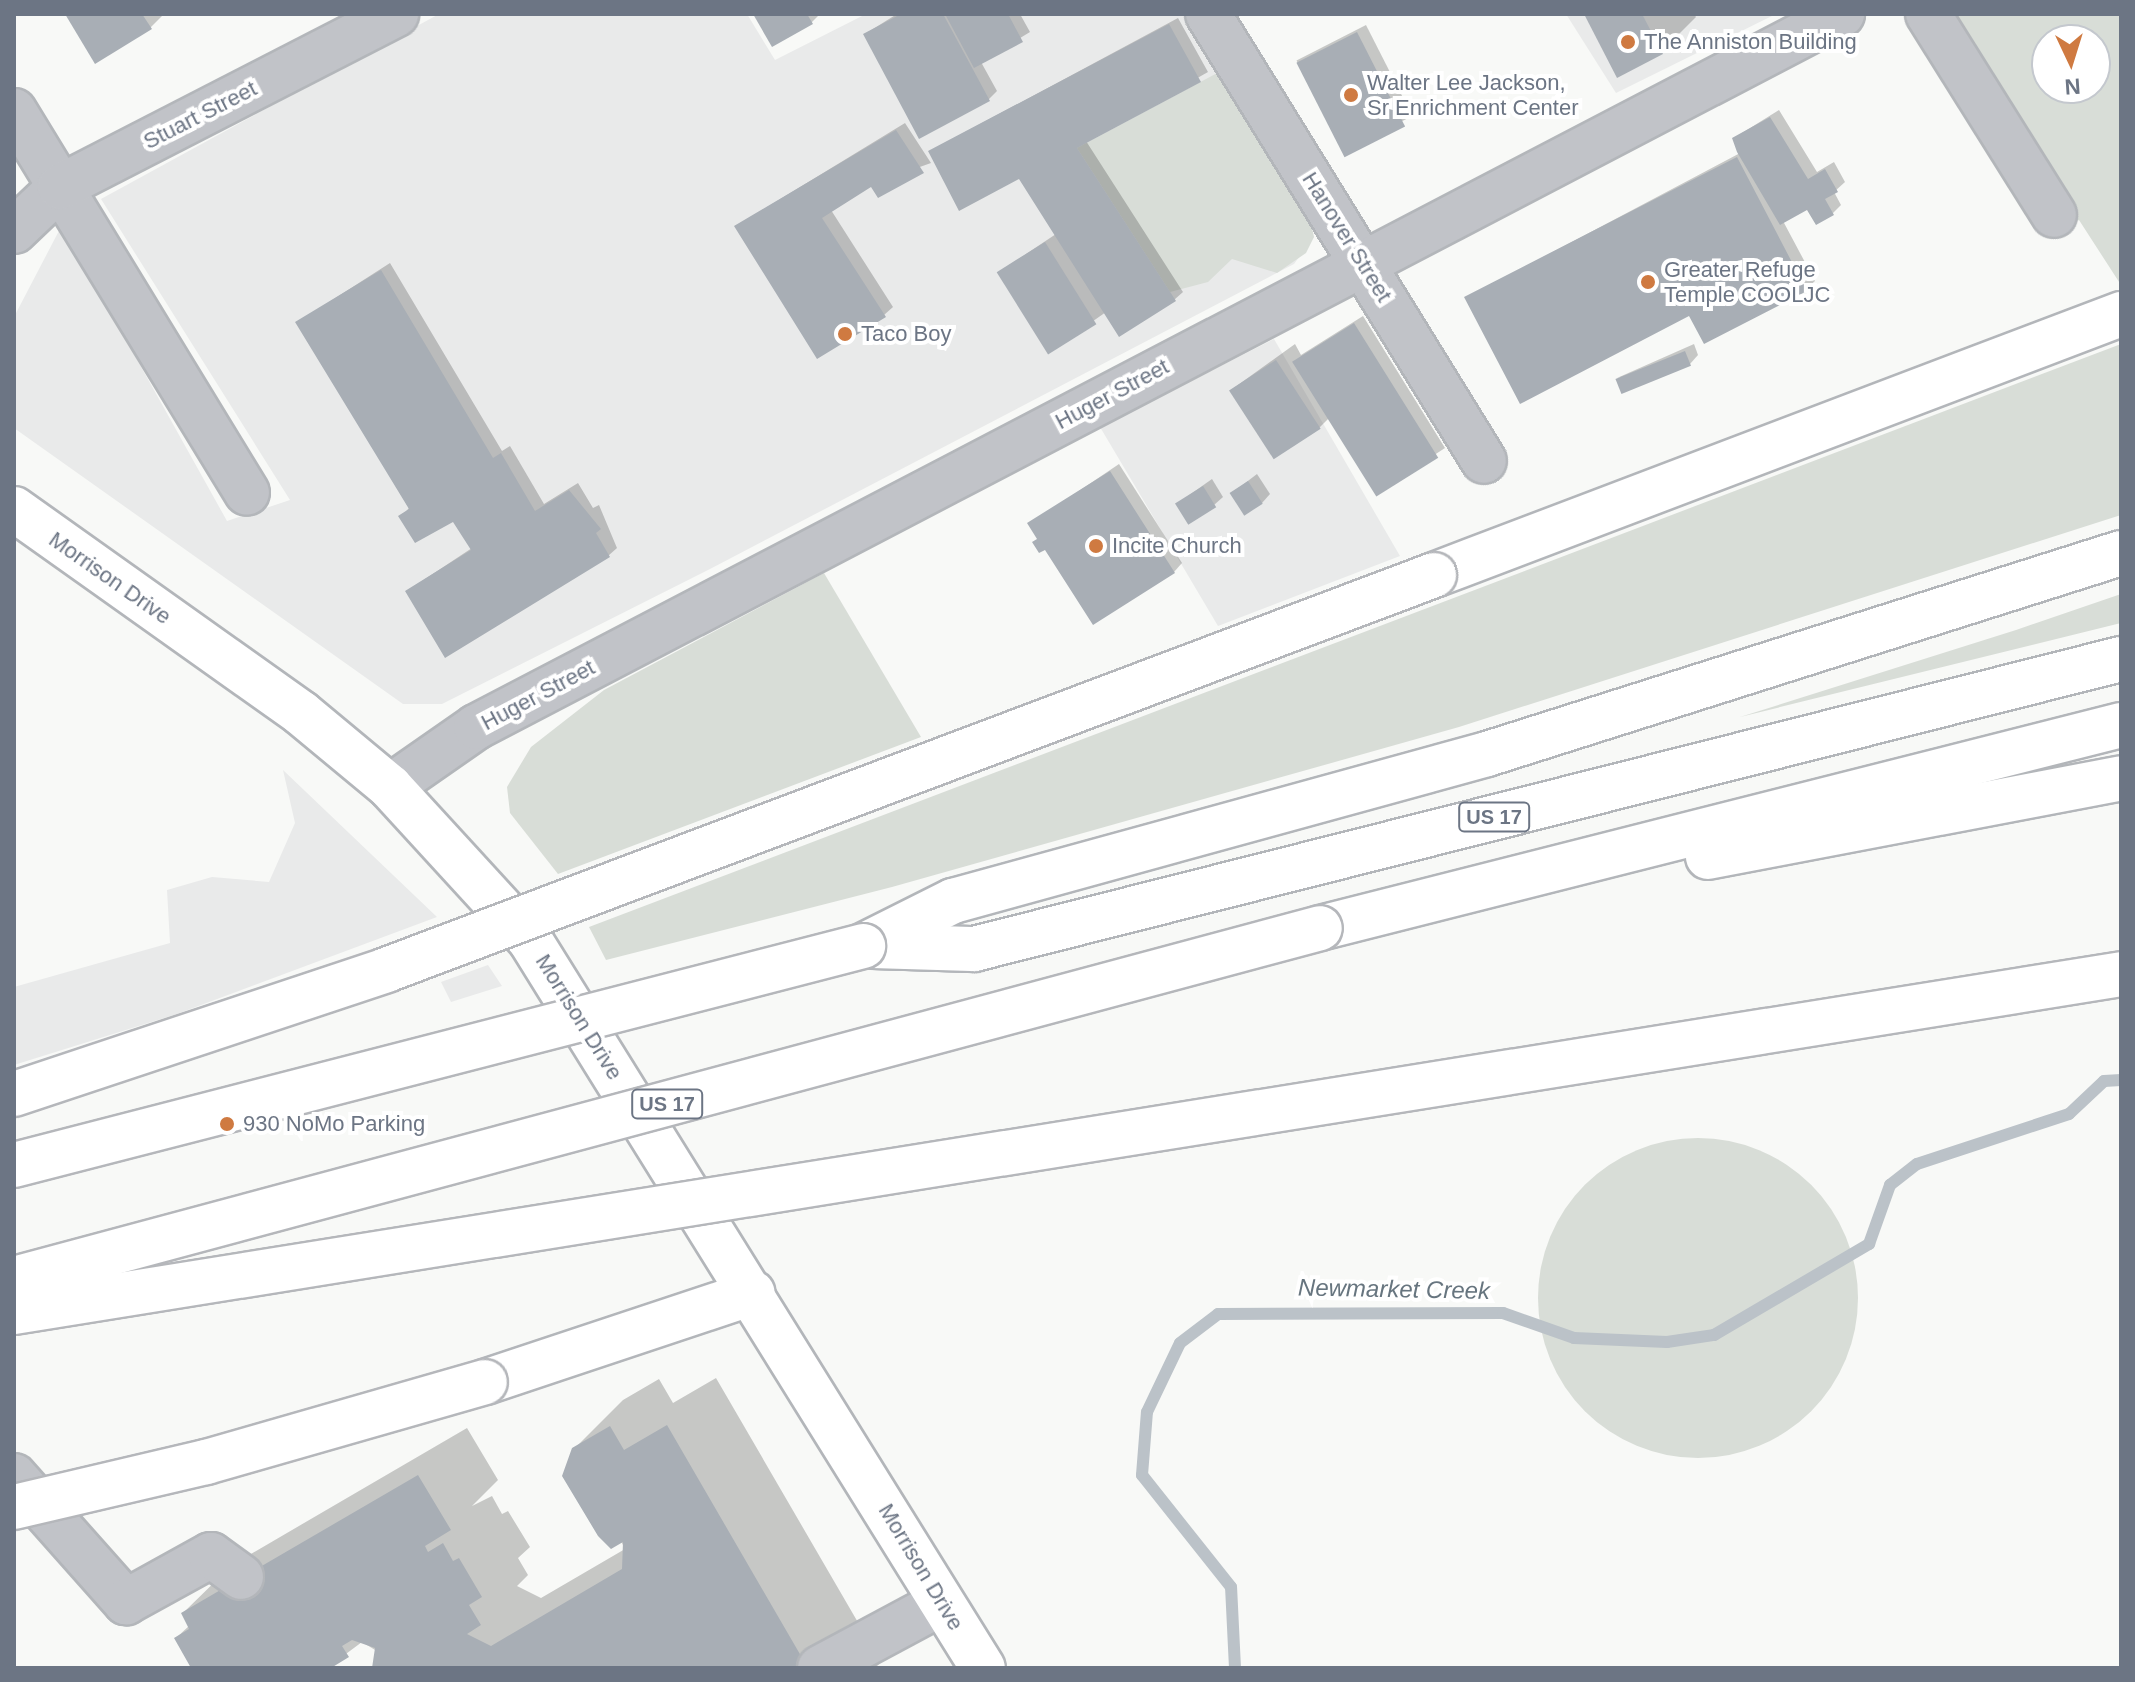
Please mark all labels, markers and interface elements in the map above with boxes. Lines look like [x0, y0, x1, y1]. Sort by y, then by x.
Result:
north arrow [2031, 24, 2111, 104]
place label: The Anniston Building [1644, 29, 1858, 55]
marker: The Anniston Building [1619, 33, 1637, 51]
place label: Walter Lee Jackson, Sr Enrichment Center [1367, 69, 1579, 120]
text: N [2064, 73, 2081, 99]
street label: Stuart Street [139, 75, 261, 155]
marker: Walter Lee Jackson, Sr Enrichment Center [1342, 86, 1360, 104]
street label: Hanover Street [1297, 167, 1397, 307]
place label: Greater Refuge Temple COOLJC [1664, 256, 1830, 308]
marker: Greater Refuge Temple COOLJC [1639, 273, 1657, 291]
place label: Taco Boy [861, 321, 951, 347]
marker: Taco Boy [836, 325, 854, 343]
street label: Huger Street [1051, 353, 1173, 435]
street label: Morrison Drive [44, 526, 176, 630]
place label: Incite Church [1112, 533, 1242, 559]
marker: Incite Church [1087, 537, 1105, 555]
street label: Huger Street [477, 654, 599, 736]
road number: US 17 [1458, 801, 1530, 833]
street label: Morrison Drive [530, 949, 628, 1085]
road number: US 17 [631, 1088, 703, 1120]
place label: 930 NoMo Parking [243, 1111, 425, 1137]
marker: 930 NoMo Parking [218, 1115, 236, 1133]
water label: Newmarket Creek [1298, 1273, 1490, 1305]
street label: Morrison Drive [873, 1499, 969, 1635]

